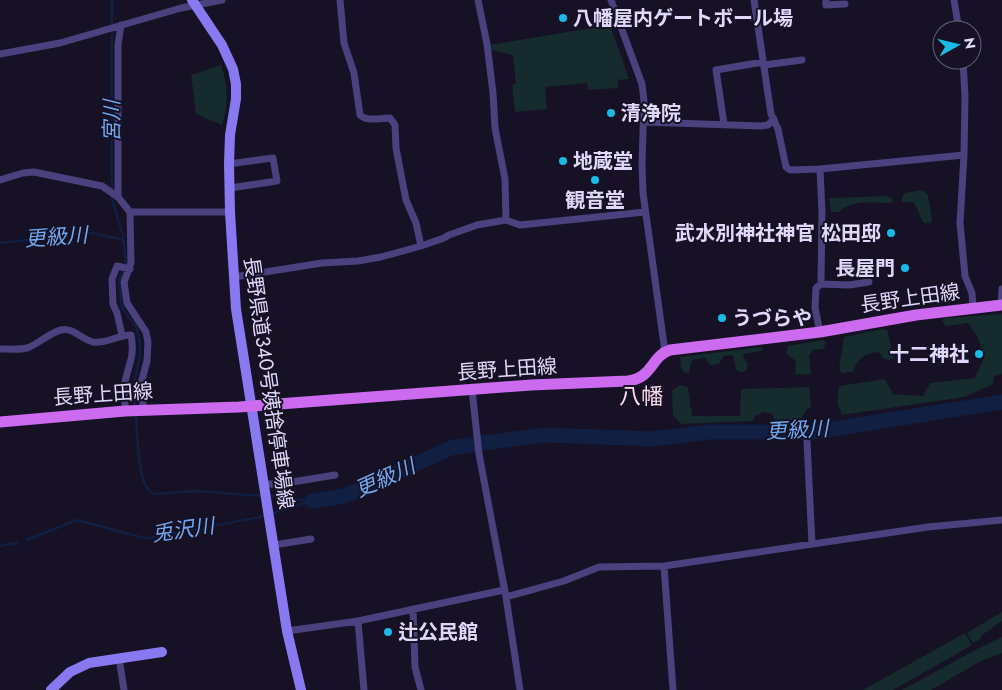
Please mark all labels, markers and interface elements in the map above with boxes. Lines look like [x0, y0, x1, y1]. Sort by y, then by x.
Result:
place label: 八幡屋内ゲートボール場 [573, 4, 793, 33]
marker: 八幡屋内ゲートボール場 [557, 12, 569, 24]
north arrow [932, 20, 982, 70]
text: N [959, 36, 981, 50]
water label: 宮川 [97, 98, 127, 142]
place label: 清浄院 [621, 99, 681, 128]
marker: 清浄院 [605, 107, 617, 119]
place label: 地蔵堂 [573, 147, 633, 176]
marker: 地蔵堂 [557, 155, 569, 167]
marker: 観音堂 [589, 174, 601, 186]
place label: 観音堂 [565, 186, 625, 215]
place label: 武水別神社神官 松田邸 [675, 219, 881, 248]
water label: 更級川 [24, 220, 90, 254]
marker: 武水別神社神官 松田邸 [885, 227, 897, 239]
place label: 長屋門 [835, 254, 895, 283]
street label: 長野県道340号姨捨停車場線 [236, 255, 301, 511]
marker: 長屋門 [899, 262, 911, 274]
street label: 長野上田線 [859, 277, 962, 320]
place label: うづらや [732, 304, 812, 333]
marker: うづらや [716, 312, 728, 324]
place label: 十二神社 [889, 340, 969, 369]
marker: 十二神社 [973, 348, 985, 360]
street label: 長野上田線 [456, 352, 558, 387]
street label: 長野上田線 [52, 377, 154, 412]
district label: 八幡 [619, 380, 663, 412]
water label: 更級川 [765, 413, 831, 447]
water label: 更級川 [350, 451, 422, 505]
water label: 兎沢川 [150, 510, 218, 549]
place label: 辻公民館 [398, 618, 478, 647]
marker: 辻公民館 [382, 626, 394, 638]

